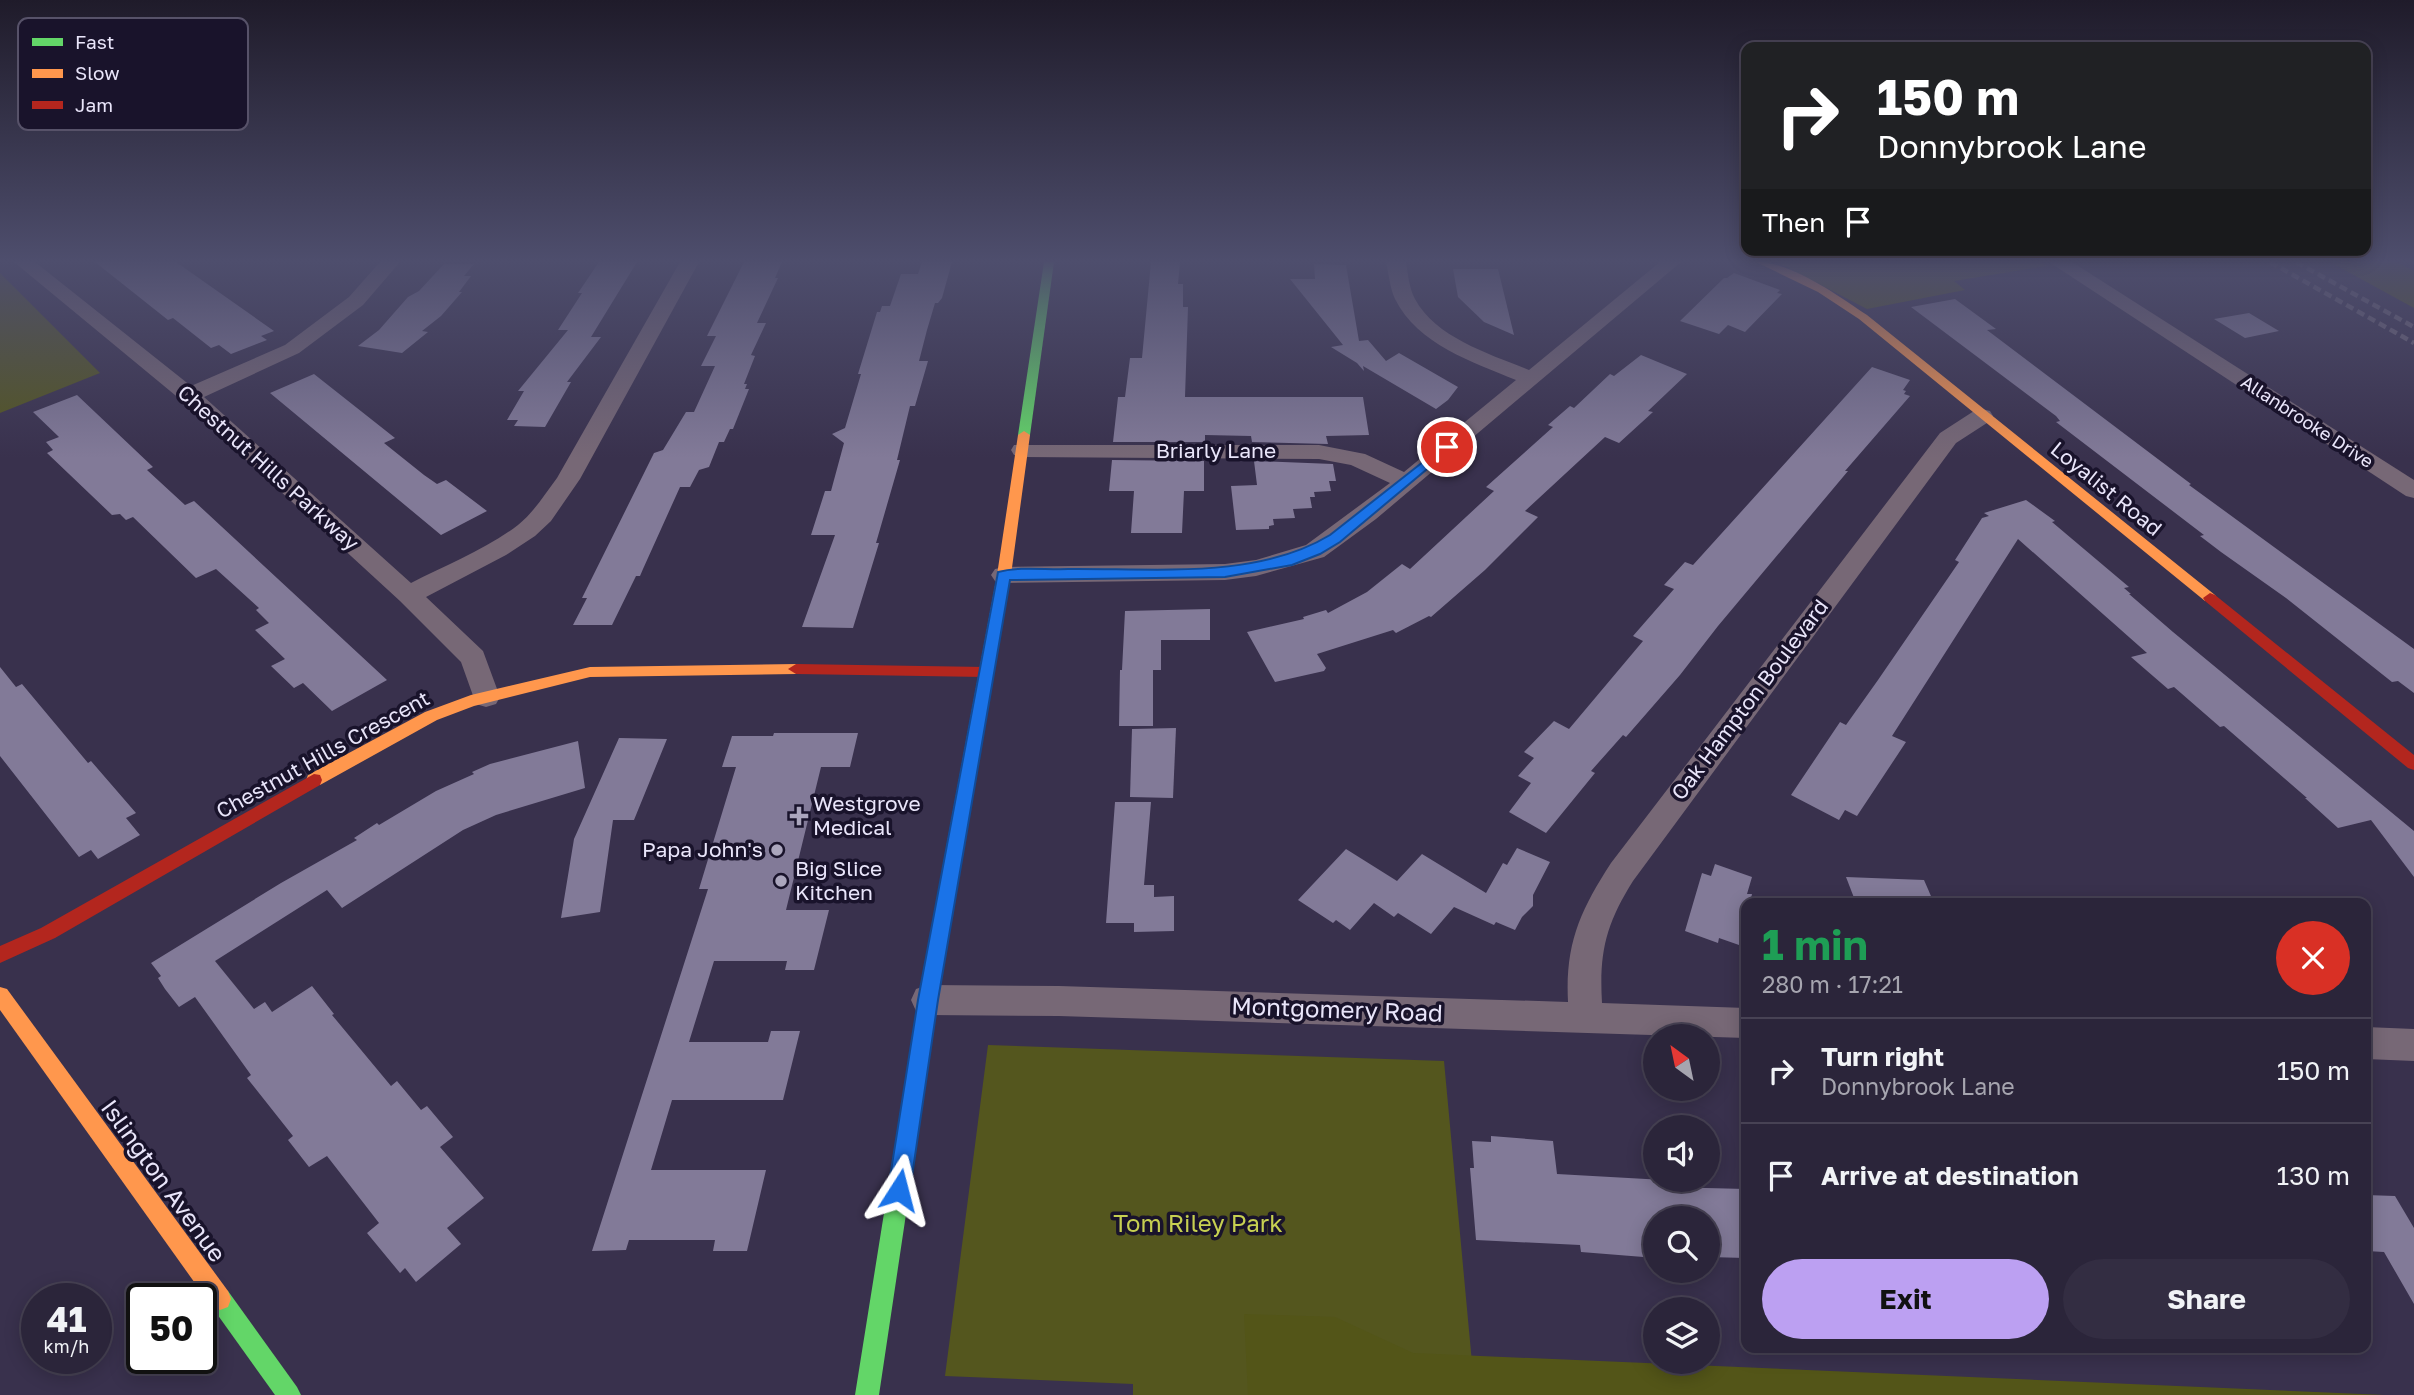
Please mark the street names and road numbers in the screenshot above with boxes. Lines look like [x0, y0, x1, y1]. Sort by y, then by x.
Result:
street label: Allanbrooke Drive [2237, 370, 2378, 472]
street label: Chestnut Hills Parkway [173, 379, 365, 556]
street label: Loyalist Road [2046, 435, 2167, 541]
street label: Briarly Lane [1156, 437, 1276, 463]
street label: Oak Hampton Boulevard [1665, 594, 1833, 805]
street label: Chestnut Hills Crescent [211, 685, 434, 824]
street label: Montgomery Road [1231, 990, 1443, 1027]
street label: Islington Avenue [96, 1093, 233, 1267]

